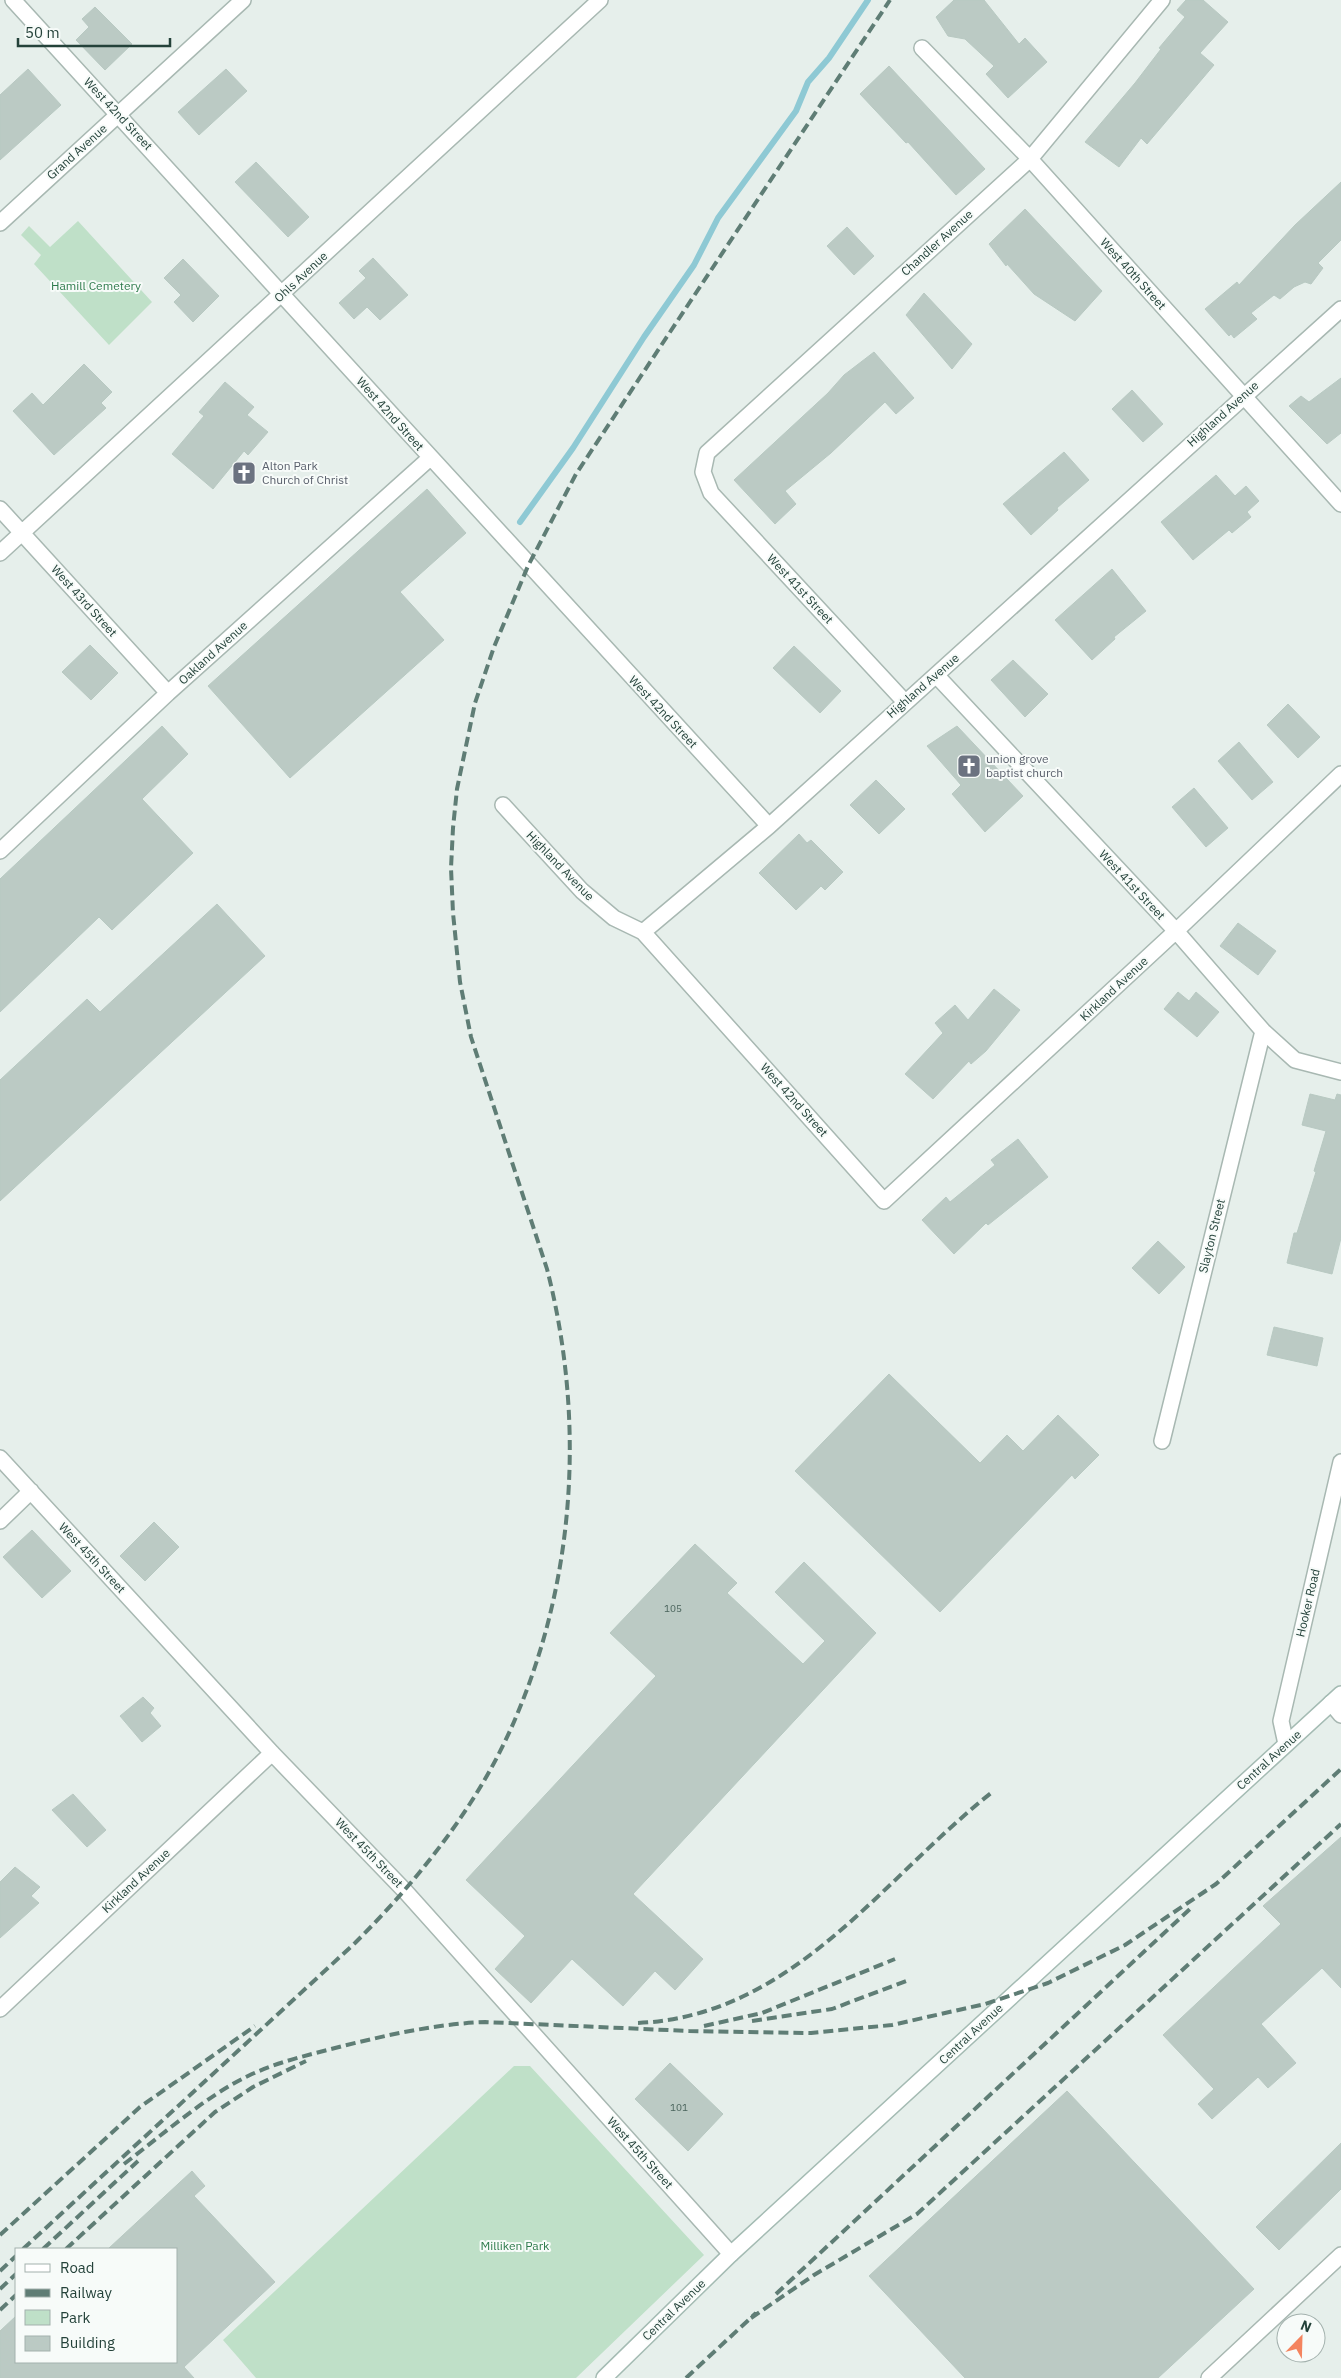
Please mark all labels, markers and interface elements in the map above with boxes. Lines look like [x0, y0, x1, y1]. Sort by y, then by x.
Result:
scale bar [18, 15, 170, 47]
text: 50 m [25, 23, 60, 42]
street label: West 42nd Street [81, 74, 156, 153]
street label: Grand Avenue [43, 120, 110, 183]
street label: Chandler Avenue [898, 206, 976, 279]
street label: West 40th Street [1097, 235, 1169, 313]
street label: Ohls Avenue [271, 248, 331, 305]
park label: Hamill Cemetery [51, 278, 141, 293]
street label: West 42nd Street [353, 374, 427, 454]
street label: Highland Avenue [1184, 377, 1262, 450]
place label: Alton Park Church of Christ [262, 458, 348, 487]
church icon: Alton Park Church of Christ [231, 460, 257, 486]
street label: West 41st Street [764, 551, 837, 627]
street label: West 43rd Street [48, 562, 121, 640]
street label: Oakland Avenue [175, 617, 251, 688]
street label: Highland Avenue [883, 650, 962, 721]
street label: West 42nd Street [626, 672, 701, 751]
place label: union grove baptist church [986, 751, 1063, 780]
church icon: union grove baptist church [956, 753, 982, 779]
street label: Highland Avenue [523, 828, 598, 904]
street label: West 41st Street [1096, 847, 1169, 923]
street label: Kirkland Avenue [1076, 953, 1151, 1024]
street label: West 42nd Street [757, 1060, 831, 1140]
street label: Slayton Street [1195, 1197, 1228, 1275]
street label: West 45th Street [56, 1519, 129, 1596]
street label: Hooker Road [1292, 1567, 1323, 1638]
house number: 105 [664, 1602, 682, 1615]
street label: Central Avenue [1233, 1726, 1304, 1793]
street label: West 45th Street [332, 1815, 406, 1891]
street label: Kirkland Avenue [98, 1845, 173, 1916]
street label: Central Avenue [936, 2000, 1006, 2067]
house number: 101 [670, 2101, 688, 2114]
street label: West 45th Street [604, 2114, 676, 2192]
park label: Milliken Park [481, 2238, 550, 2253]
legend [15, 2248, 178, 2363]
text: Road [60, 2258, 95, 2277]
street label: Central Avenue [639, 2275, 709, 2344]
text: Railway [60, 2283, 113, 2302]
text: Park [60, 2308, 90, 2327]
north arrow [1276, 2313, 1326, 2363]
text: N [1298, 2316, 1314, 2336]
text: Building [60, 2333, 115, 2352]

